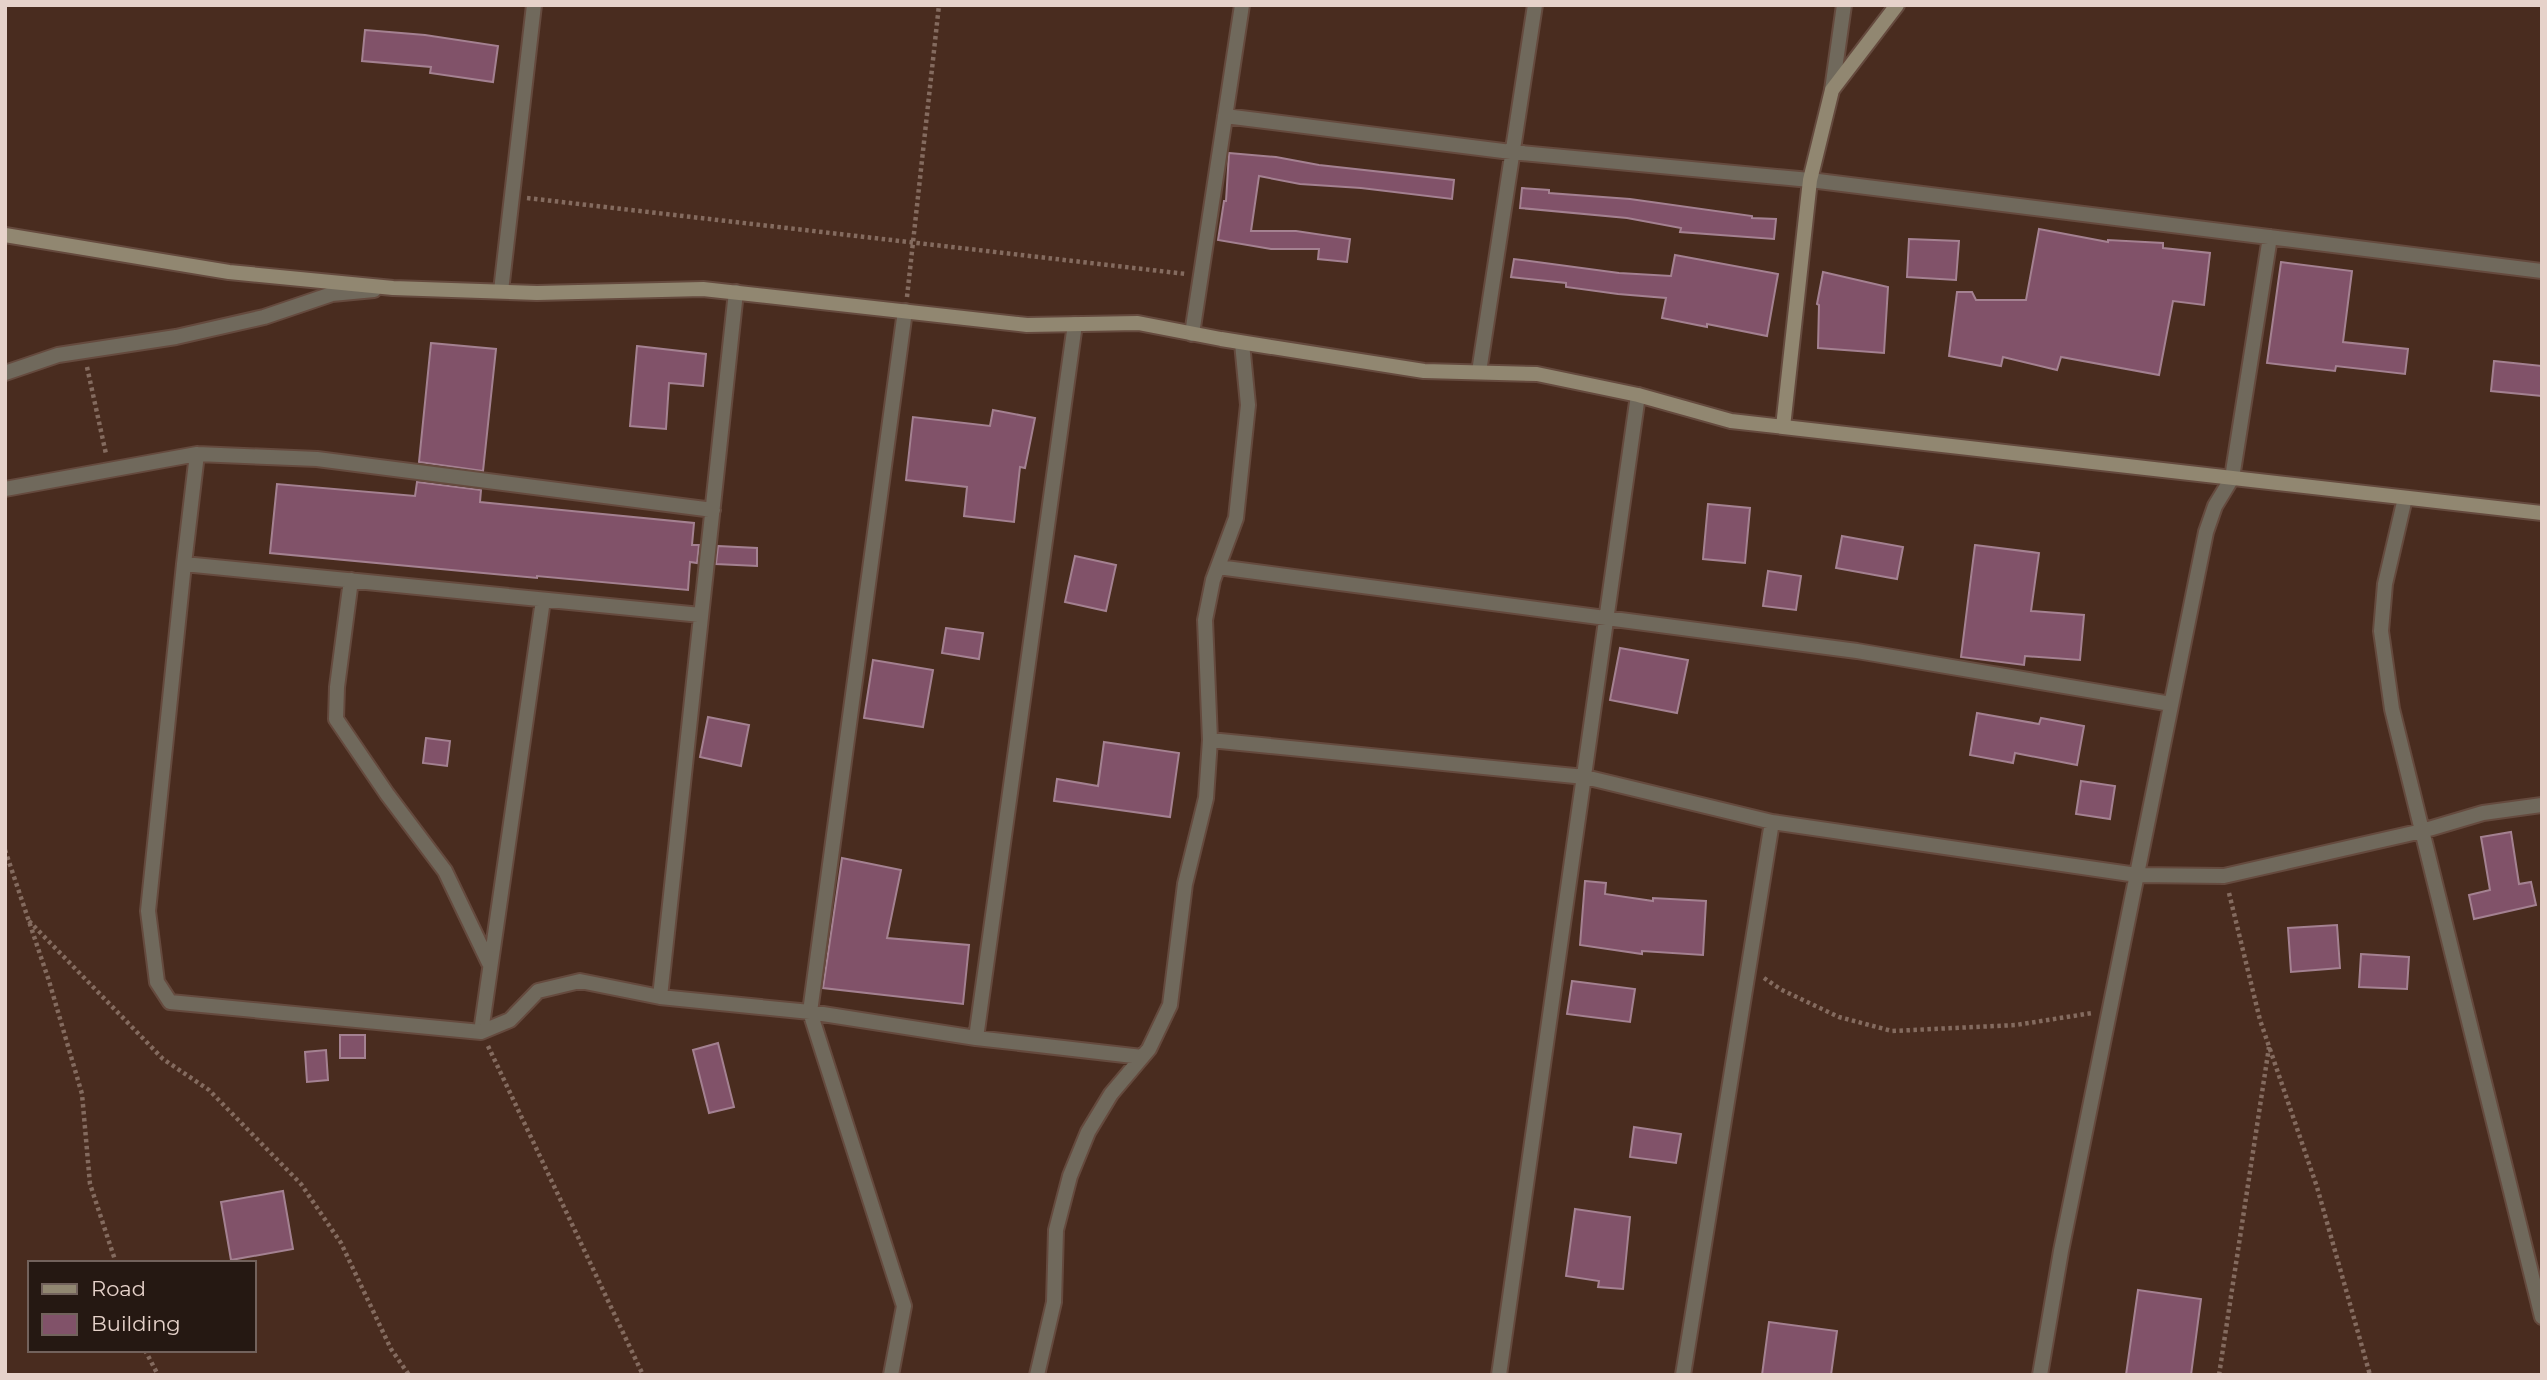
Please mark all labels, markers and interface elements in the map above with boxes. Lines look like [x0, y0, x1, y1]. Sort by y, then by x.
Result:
legend [28, 1261, 256, 1352]
text: Road [91, 1276, 146, 1301]
text: Building [91, 1311, 181, 1336]

